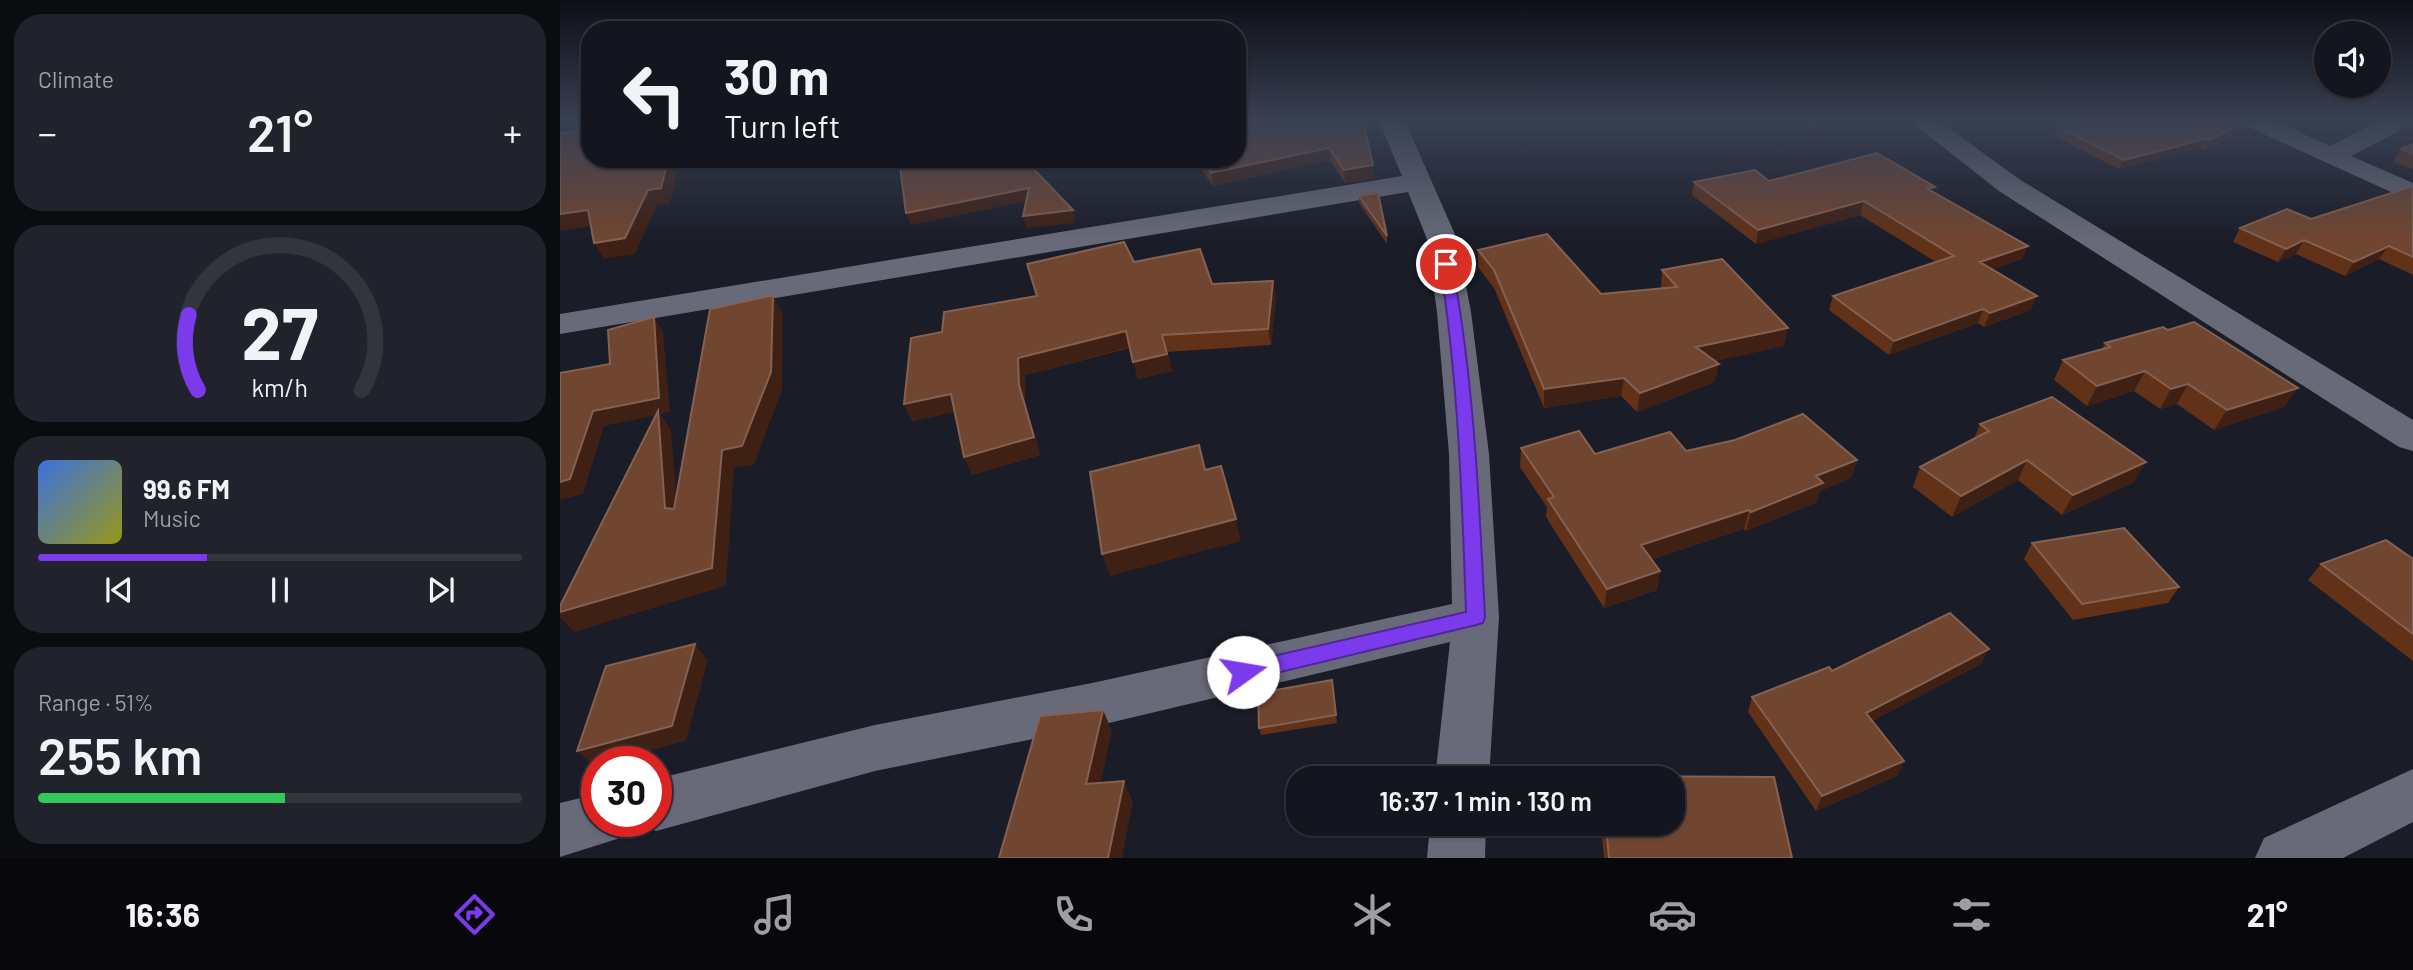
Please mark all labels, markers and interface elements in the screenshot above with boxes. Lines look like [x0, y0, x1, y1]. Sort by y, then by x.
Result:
map controls [2314, 21, 2391, 98]
button: sound [2314, 21, 2391, 98]
text: 30 m [724, 46, 829, 105]
icon: left [609, 49, 700, 140]
text: Climate [38, 65, 114, 93]
text: 21° [247, 100, 313, 162]
text: Turn left [724, 106, 841, 144]
text: − [38, 109, 57, 155]
text: + [503, 109, 522, 155]
pin [1416, 234, 1476, 294]
icon: arrive [1427, 245, 1465, 283]
text: 27 [242, 287, 318, 375]
text: km/h [252, 371, 308, 401]
text: 99.6 FM [143, 473, 230, 504]
text: Music [143, 504, 201, 532]
icon: previous [100, 571, 138, 609]
icon: pause [261, 571, 299, 609]
icon: next [422, 571, 460, 609]
position arrow [1206, 635, 1280, 709]
text: Range · 51% [38, 688, 154, 716]
text: 255 km [38, 723, 202, 785]
speed limit sign: 30 [581, 746, 672, 837]
text: 16:37 · 1 min · 130 m [1379, 785, 1592, 816]
icon: directions [450, 890, 499, 939]
icon: music [750, 890, 799, 939]
icon: phone [1049, 890, 1098, 939]
icon: climate [1348, 890, 1397, 939]
icon: car [1648, 890, 1697, 939]
icon: filters [1947, 890, 1996, 939]
text: 16:36 [125, 895, 200, 933]
text: 21° [2247, 895, 2288, 933]

